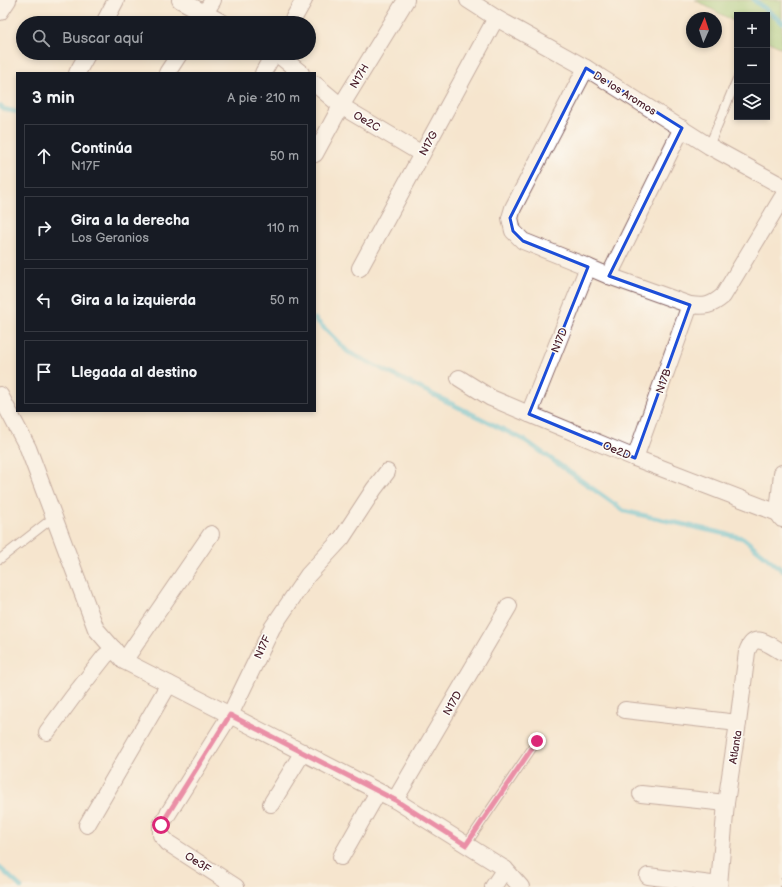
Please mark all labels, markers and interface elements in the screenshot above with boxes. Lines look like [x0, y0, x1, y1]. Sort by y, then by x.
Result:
north arrow [686, 12, 722, 48]
map controls [734, 12, 770, 120]
button: + [734, 12, 770, 48]
search box [16, 16, 316, 60]
icon: search [30, 27, 52, 49]
text: Buscar aquí [62, 29, 143, 48]
button: − [734, 48, 770, 84]
street label: N17H [347, 62, 372, 91]
street label: De los Aromos [591, 69, 659, 118]
button: layers [734, 84, 770, 120]
text: 3 min [32, 88, 75, 108]
text: A pie · 210 m [227, 90, 300, 106]
street label: Oe2C [351, 109, 383, 134]
street label: N17G [416, 129, 440, 158]
text: Continúa [71, 139, 132, 158]
icon: ahead [33, 145, 55, 167]
text: 50 m [270, 148, 299, 164]
text: N17F [71, 158, 100, 174]
text: Gira a la derecha [71, 211, 190, 230]
icon: right [33, 217, 55, 239]
text: 110 m [267, 220, 299, 236]
text: Los Geranios [71, 230, 149, 246]
icon: left [33, 289, 55, 311]
text: Gira a la izquierda [71, 291, 196, 310]
text: 50 m [270, 292, 299, 308]
street label: N17D [549, 326, 570, 355]
icon: arrive [33, 361, 55, 383]
text: Llegada al destino [71, 363, 197, 382]
street label: N17B [653, 367, 674, 395]
street label: Oe2D [601, 439, 633, 462]
street label: N17F [251, 633, 274, 661]
street label: N17D [440, 689, 465, 718]
street label: Atlanta [726, 729, 745, 765]
route end [528, 732, 546, 750]
route start [152, 816, 170, 834]
street label: Oe3F [182, 849, 213, 876]

